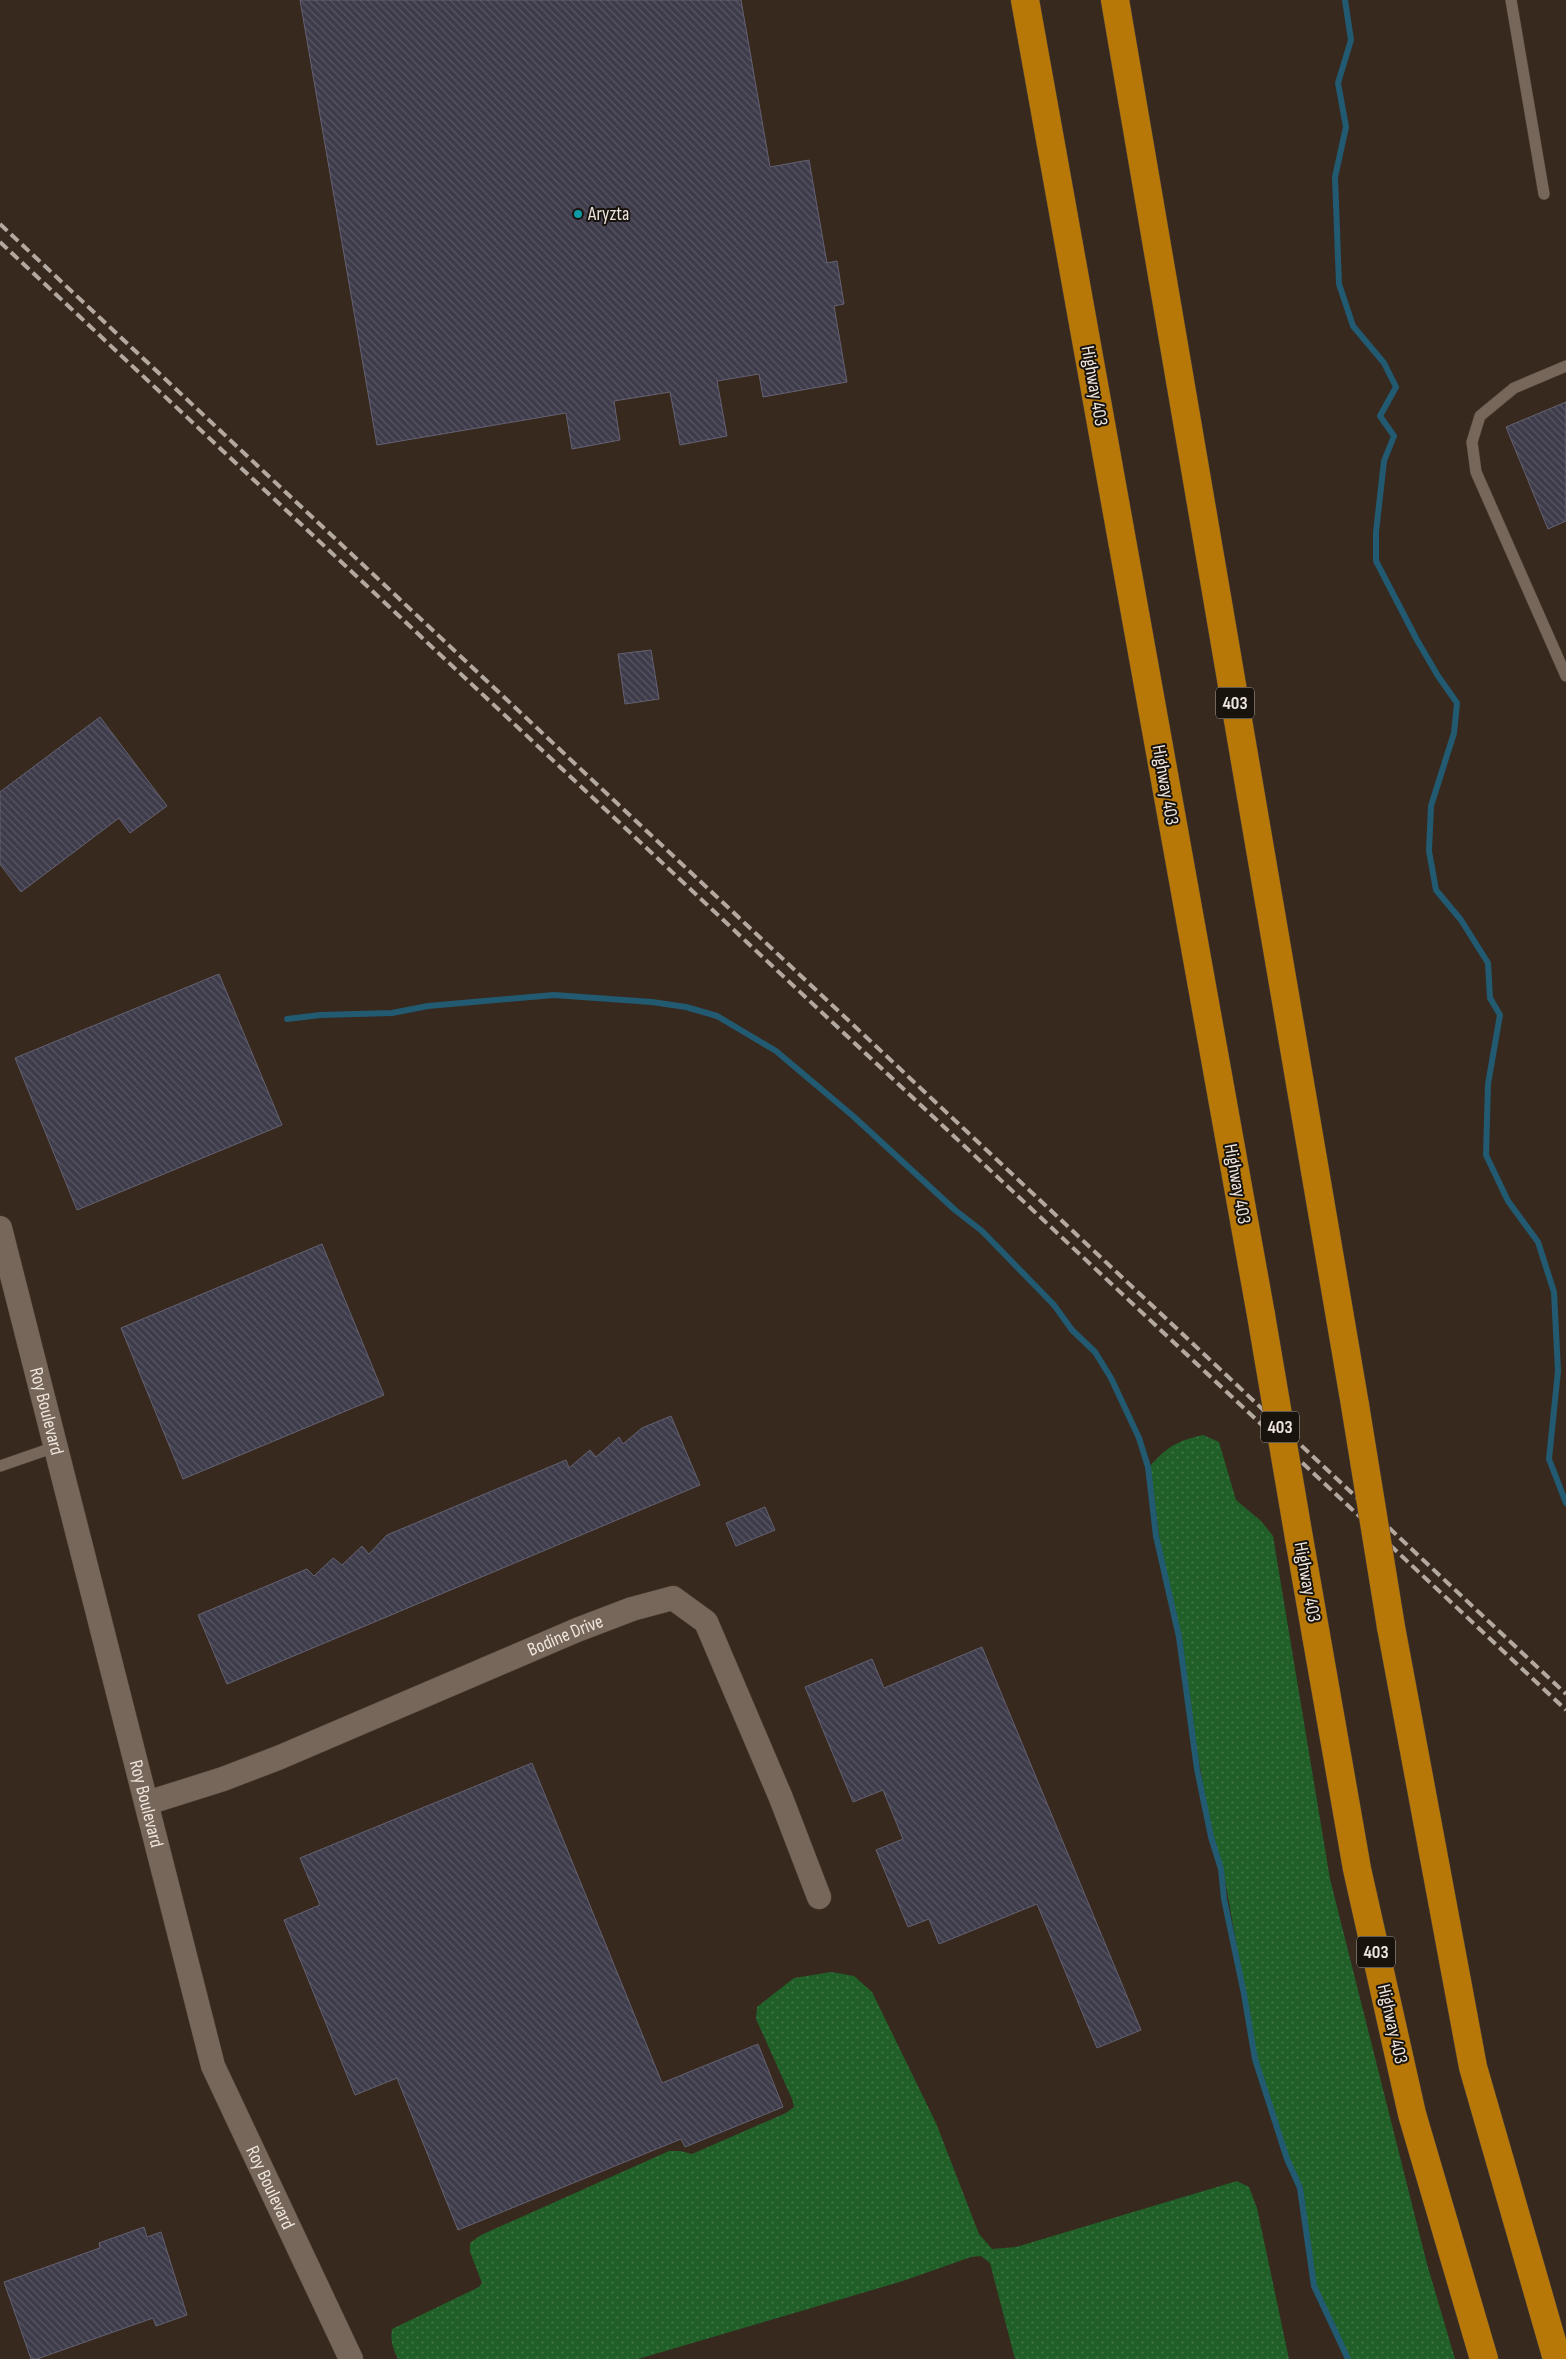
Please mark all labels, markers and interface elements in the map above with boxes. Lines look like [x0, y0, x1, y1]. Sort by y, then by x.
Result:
place label: Aryzta [587, 203, 629, 226]
marker: Aryzta [572, 208, 584, 220]
street label: Highway 403 [1076, 344, 1112, 428]
road number: 403 [1216, 688, 1254, 718]
street label: Highway 403 [1147, 743, 1183, 827]
street label: Highway 403 [1219, 1142, 1255, 1226]
street label: Roy Boulevard [24, 1365, 69, 1457]
road number: 403 [1261, 1411, 1299, 1442]
street label: Highway 403 [1289, 1540, 1325, 1624]
street label: Bodine Drive [524, 1610, 606, 1661]
street label: Roy Boulevard [124, 1757, 169, 1850]
road number: 403 [1357, 1936, 1395, 1968]
street label: Highway 403 [1372, 1982, 1412, 2066]
street label: Roy Boulevard [241, 2142, 300, 2233]

